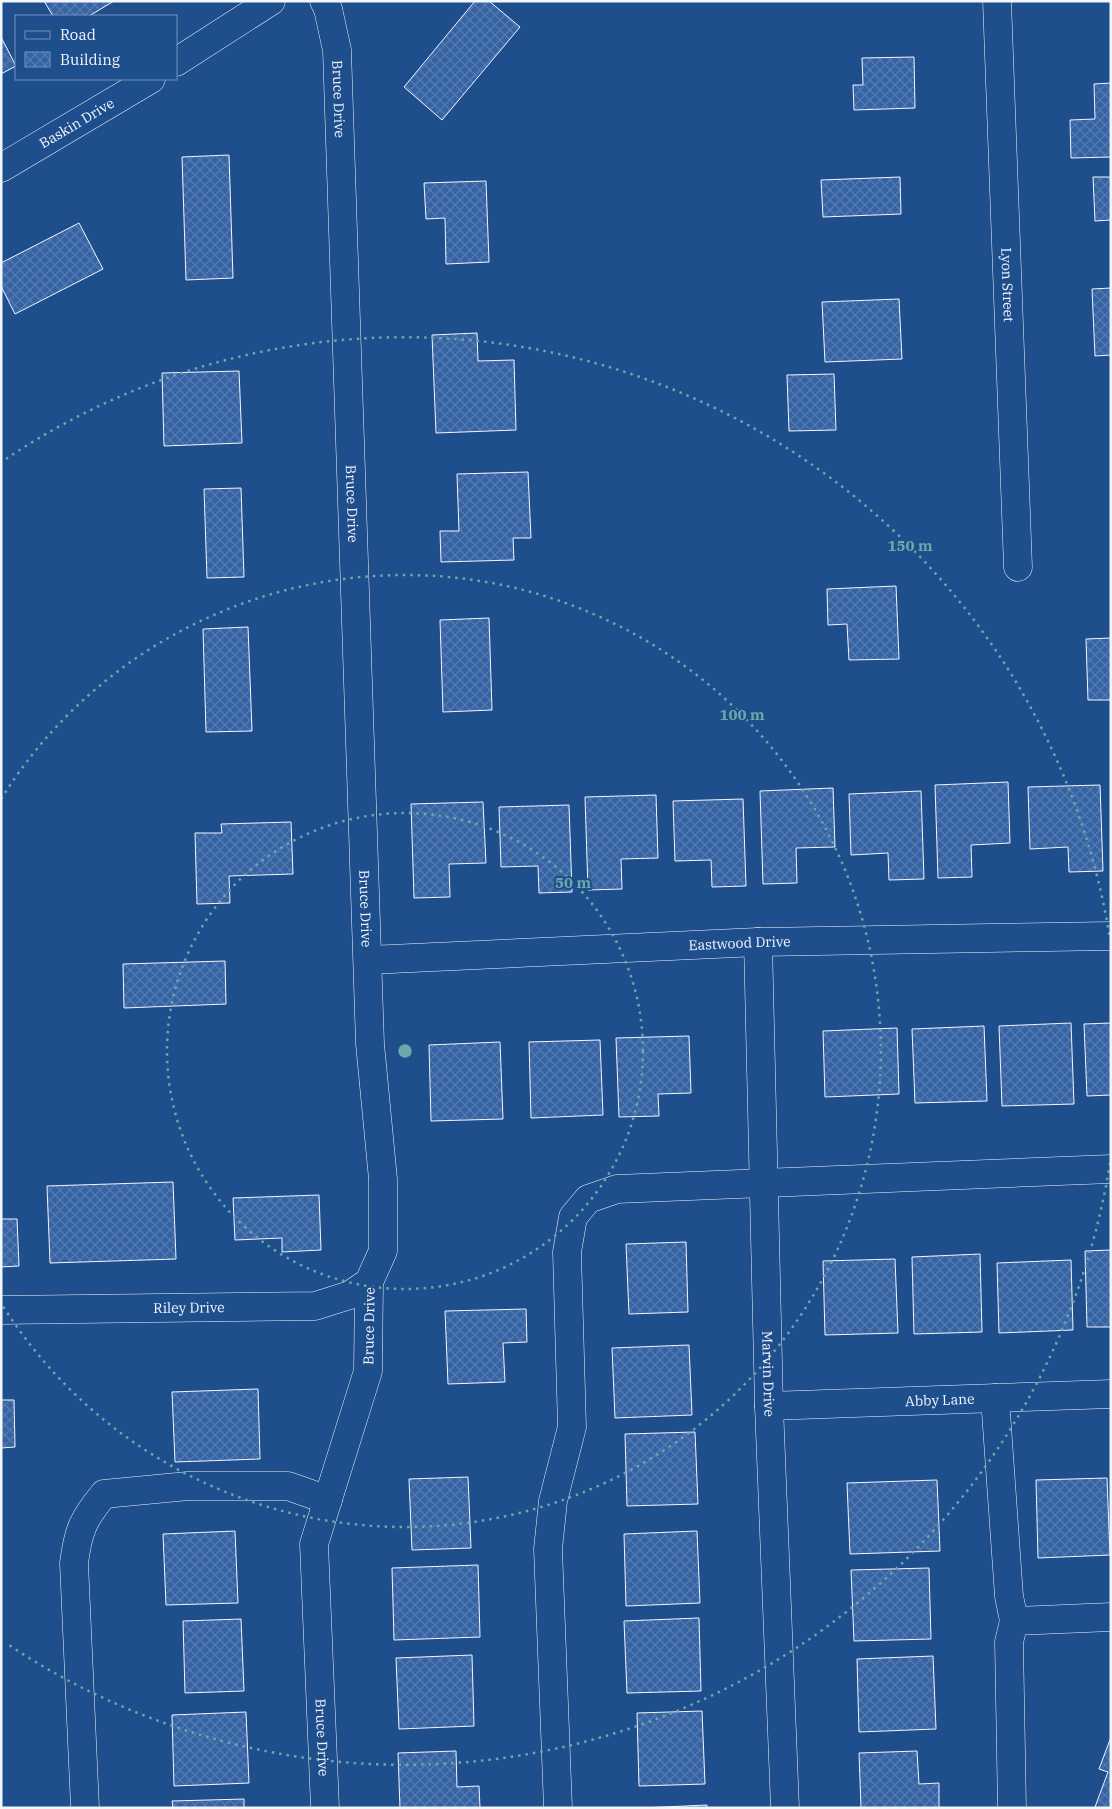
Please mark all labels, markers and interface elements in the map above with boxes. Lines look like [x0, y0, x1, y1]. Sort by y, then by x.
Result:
legend [15, 15, 178, 80]
text: Road [60, 25, 96, 44]
text: Building [60, 50, 120, 69]
street label: Bruce Drive [328, 60, 349, 138]
street label: Baskin Drive [36, 94, 117, 152]
street label: Lyon Street [997, 247, 1018, 323]
street label: Bruce Drive [342, 465, 362, 543]
text: 150 m [887, 536, 933, 555]
text: 100 m [719, 705, 765, 724]
street label: Bruce Drive [355, 869, 376, 948]
text: 50 m [555, 873, 591, 892]
street label: Eastwood Drive [688, 932, 791, 954]
centre of rings [396, 1042, 414, 1060]
street label: Bruce Drive [359, 1287, 379, 1365]
street label: Riley Drive [153, 1298, 225, 1317]
street label: Marvin Drive [758, 1331, 778, 1417]
street label: Abby Lane [905, 1390, 975, 1410]
street label: Bruce Drive [311, 1698, 333, 1777]

